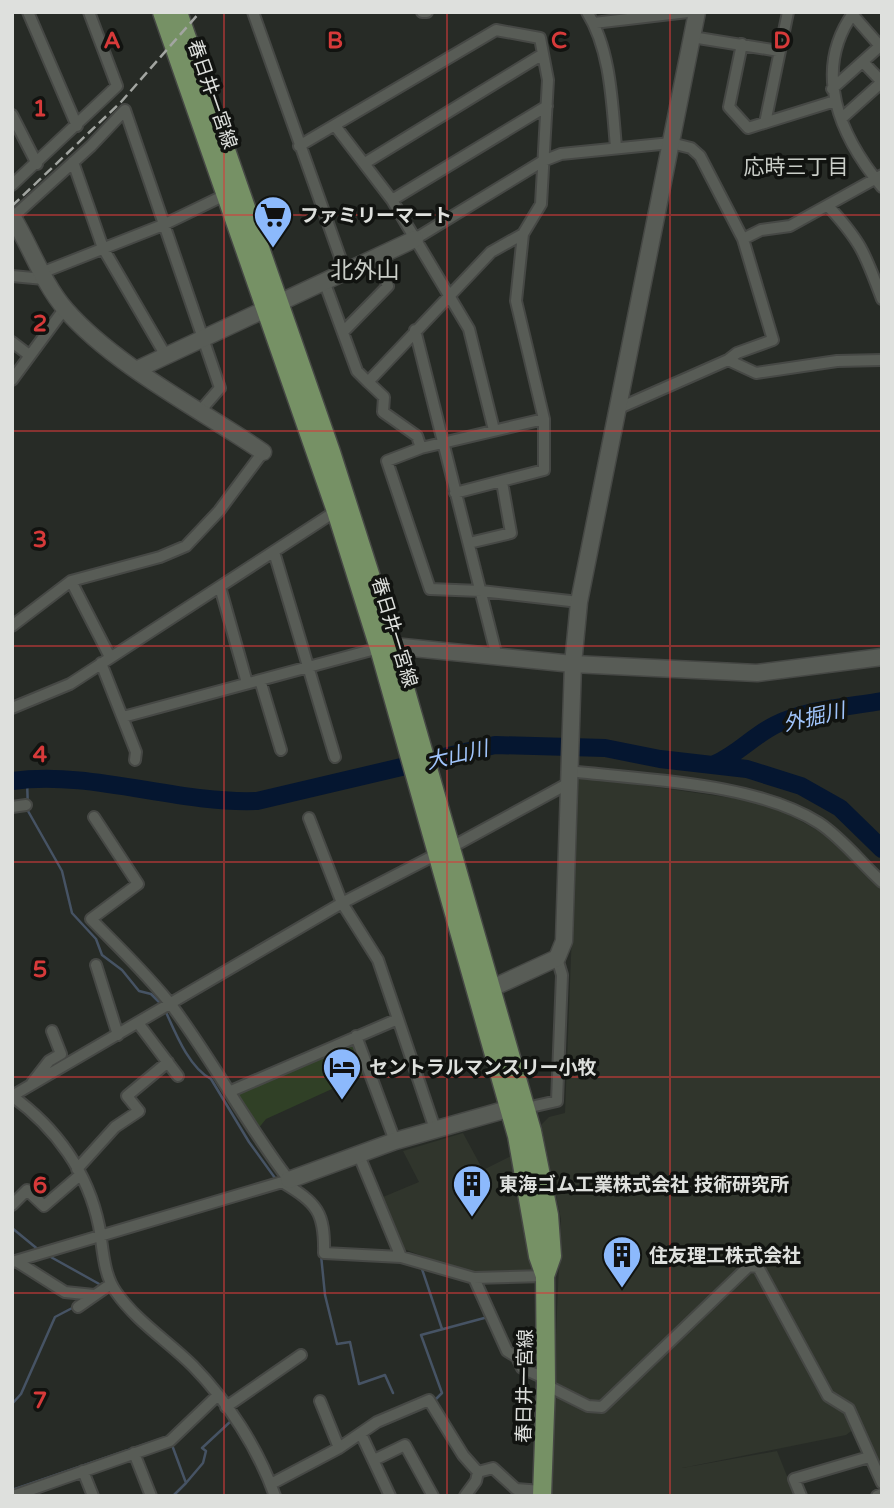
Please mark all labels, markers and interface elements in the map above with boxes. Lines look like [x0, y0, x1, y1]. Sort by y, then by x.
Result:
text: A [103, 27, 121, 55]
text: B [327, 27, 343, 55]
text: C [551, 27, 567, 55]
text: D [773, 27, 791, 55]
street label: 春日井一宮線 [183, 37, 241, 152]
text: 1 [33, 95, 47, 123]
district label: 応時三丁目 [744, 155, 849, 180]
supermarket icon: ファミリーマート [252, 194, 294, 249]
place label: ファミリーマート [300, 205, 452, 227]
district label: 北外山 [331, 257, 400, 285]
text: 2 [33, 310, 47, 338]
text: 3 [33, 526, 47, 554]
street label: 春日井一宮線 [367, 575, 421, 690]
water label: 外掘川 [781, 698, 850, 737]
water label: 大山川 [424, 736, 493, 775]
text: 4 [33, 741, 48, 769]
text: 5 [33, 956, 47, 984]
hotel icon: セントラルマンスリー小牧 [321, 1046, 363, 1101]
place label: セントラルマンスリー小牧 [369, 1057, 597, 1079]
building icon: 東海ゴム工業株式会社 技術研究所 [451, 1163, 493, 1218]
text: 6 [33, 1172, 47, 1200]
place label: 東海ゴム工業株式会社 技術研究所 [499, 1174, 789, 1196]
building icon: 住友理工株式会社 [601, 1234, 643, 1289]
place label: 住友理工株式会社 [649, 1245, 801, 1267]
street label: 春日井一宮線 [513, 1329, 537, 1443]
text: 7 [33, 1387, 47, 1415]

